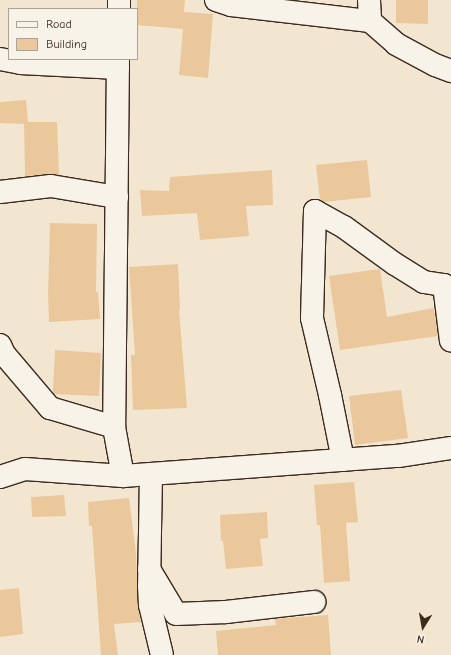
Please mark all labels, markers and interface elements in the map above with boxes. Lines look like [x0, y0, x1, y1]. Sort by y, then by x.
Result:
legend [8, 8, 138, 60]
text: Road [46, 17, 72, 31]
text: Building [46, 37, 87, 51]
north arrow [403, 607, 443, 647]
text: N [416, 632, 425, 646]

